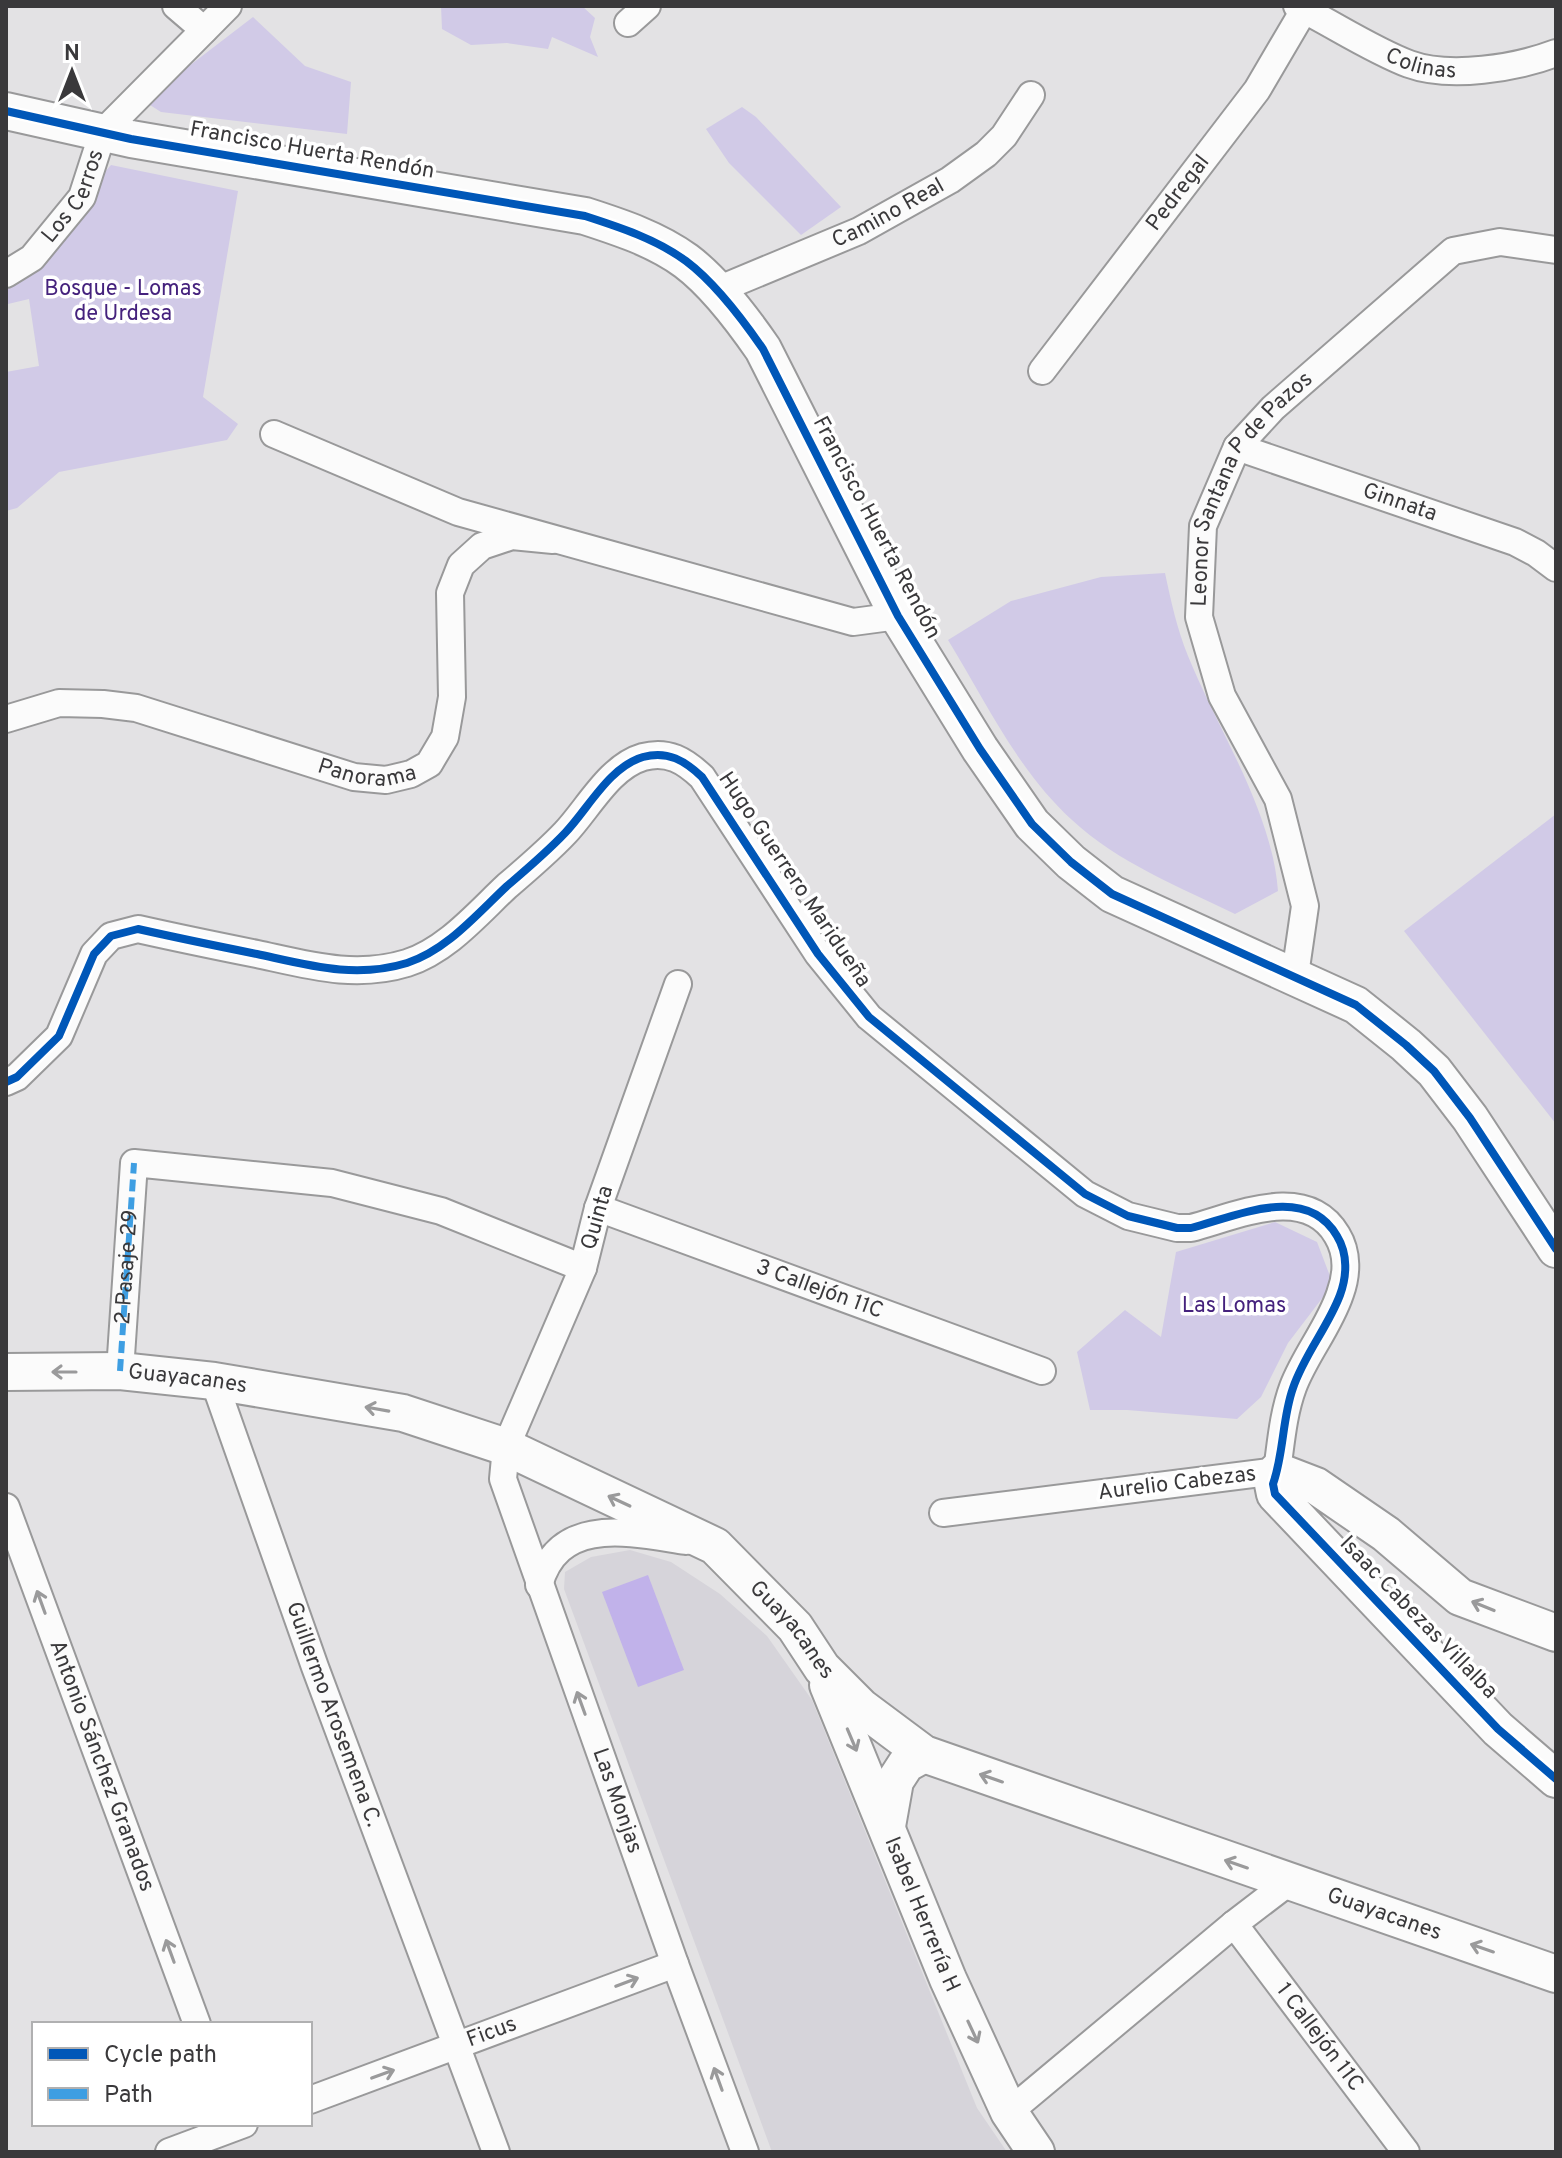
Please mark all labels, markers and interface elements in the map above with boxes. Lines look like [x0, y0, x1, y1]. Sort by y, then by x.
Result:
north arrow [32, 32, 112, 112]
text: N [64, 41, 80, 68]
street label: Colinas [1381, 42, 1457, 85]
street label: Francisco Huerta Rendón [188, 116, 436, 186]
street label: Los Cerros [36, 146, 110, 249]
street label: Pedregal [1140, 150, 1216, 237]
street label: Camino Real [828, 172, 949, 254]
park label: Bosque - Lomas de Urdesa [44, 276, 202, 328]
street label: Leonor Santana P de Pazos [1186, 366, 1318, 607]
street label: Francisco Huerta Rendón [806, 412, 946, 644]
street label: Ginnata [1359, 477, 1440, 528]
street label: Panorama [314, 753, 419, 793]
street label: Hugo Guerrero Maridueña [712, 767, 876, 993]
street label: Quinta [576, 1183, 620, 1253]
street label: 2 Pasaje 29 [110, 1209, 144, 1326]
street label: 3 Callejón 11C [752, 1254, 887, 1325]
park label: Las Lomas [1182, 1293, 1286, 1320]
street label: Guayacanes [127, 1358, 249, 1400]
one-way arrow [51, 1364, 78, 1380]
one-way arrow [365, 1400, 390, 1415]
street label: Aurelio Cabezas [1096, 1461, 1258, 1507]
one-way arrow [607, 1493, 631, 1508]
street label: Isaac Cabezas Villalba [1333, 1531, 1503, 1705]
street label: Guayacanes [744, 1575, 839, 1685]
one-way arrow [33, 1590, 47, 1615]
street label: Guillermo Arosemena C. [280, 1598, 387, 1831]
one-way arrow [1471, 1598, 1496, 1612]
street label: Antonio Sánchez Granados [43, 1636, 160, 1895]
one-way arrow [573, 1691, 587, 1716]
one-way arrow [845, 1727, 860, 1752]
street label: Las Monjas [586, 1744, 648, 1857]
one-way arrow [979, 1769, 1004, 1784]
street label: Isabel Herrería H [878, 1833, 966, 1997]
one-way arrow [1224, 1855, 1249, 1870]
street label: Guayacanes [1323, 1882, 1445, 1947]
one-way arrow [162, 1939, 176, 1964]
one-way arrow [1470, 1940, 1495, 1955]
one-way arrow [614, 1974, 639, 1988]
street label: 1 Callejón 11C [1270, 1978, 1369, 2097]
street label: Ficus [463, 2011, 521, 2054]
one-way arrow [966, 2020, 981, 2044]
legend [32, 2022, 312, 2126]
text: Cycle path [104, 2041, 217, 2071]
one-way arrow [371, 2066, 395, 2080]
one-way arrow [709, 2067, 724, 2092]
text: Path [104, 2081, 153, 2111]

